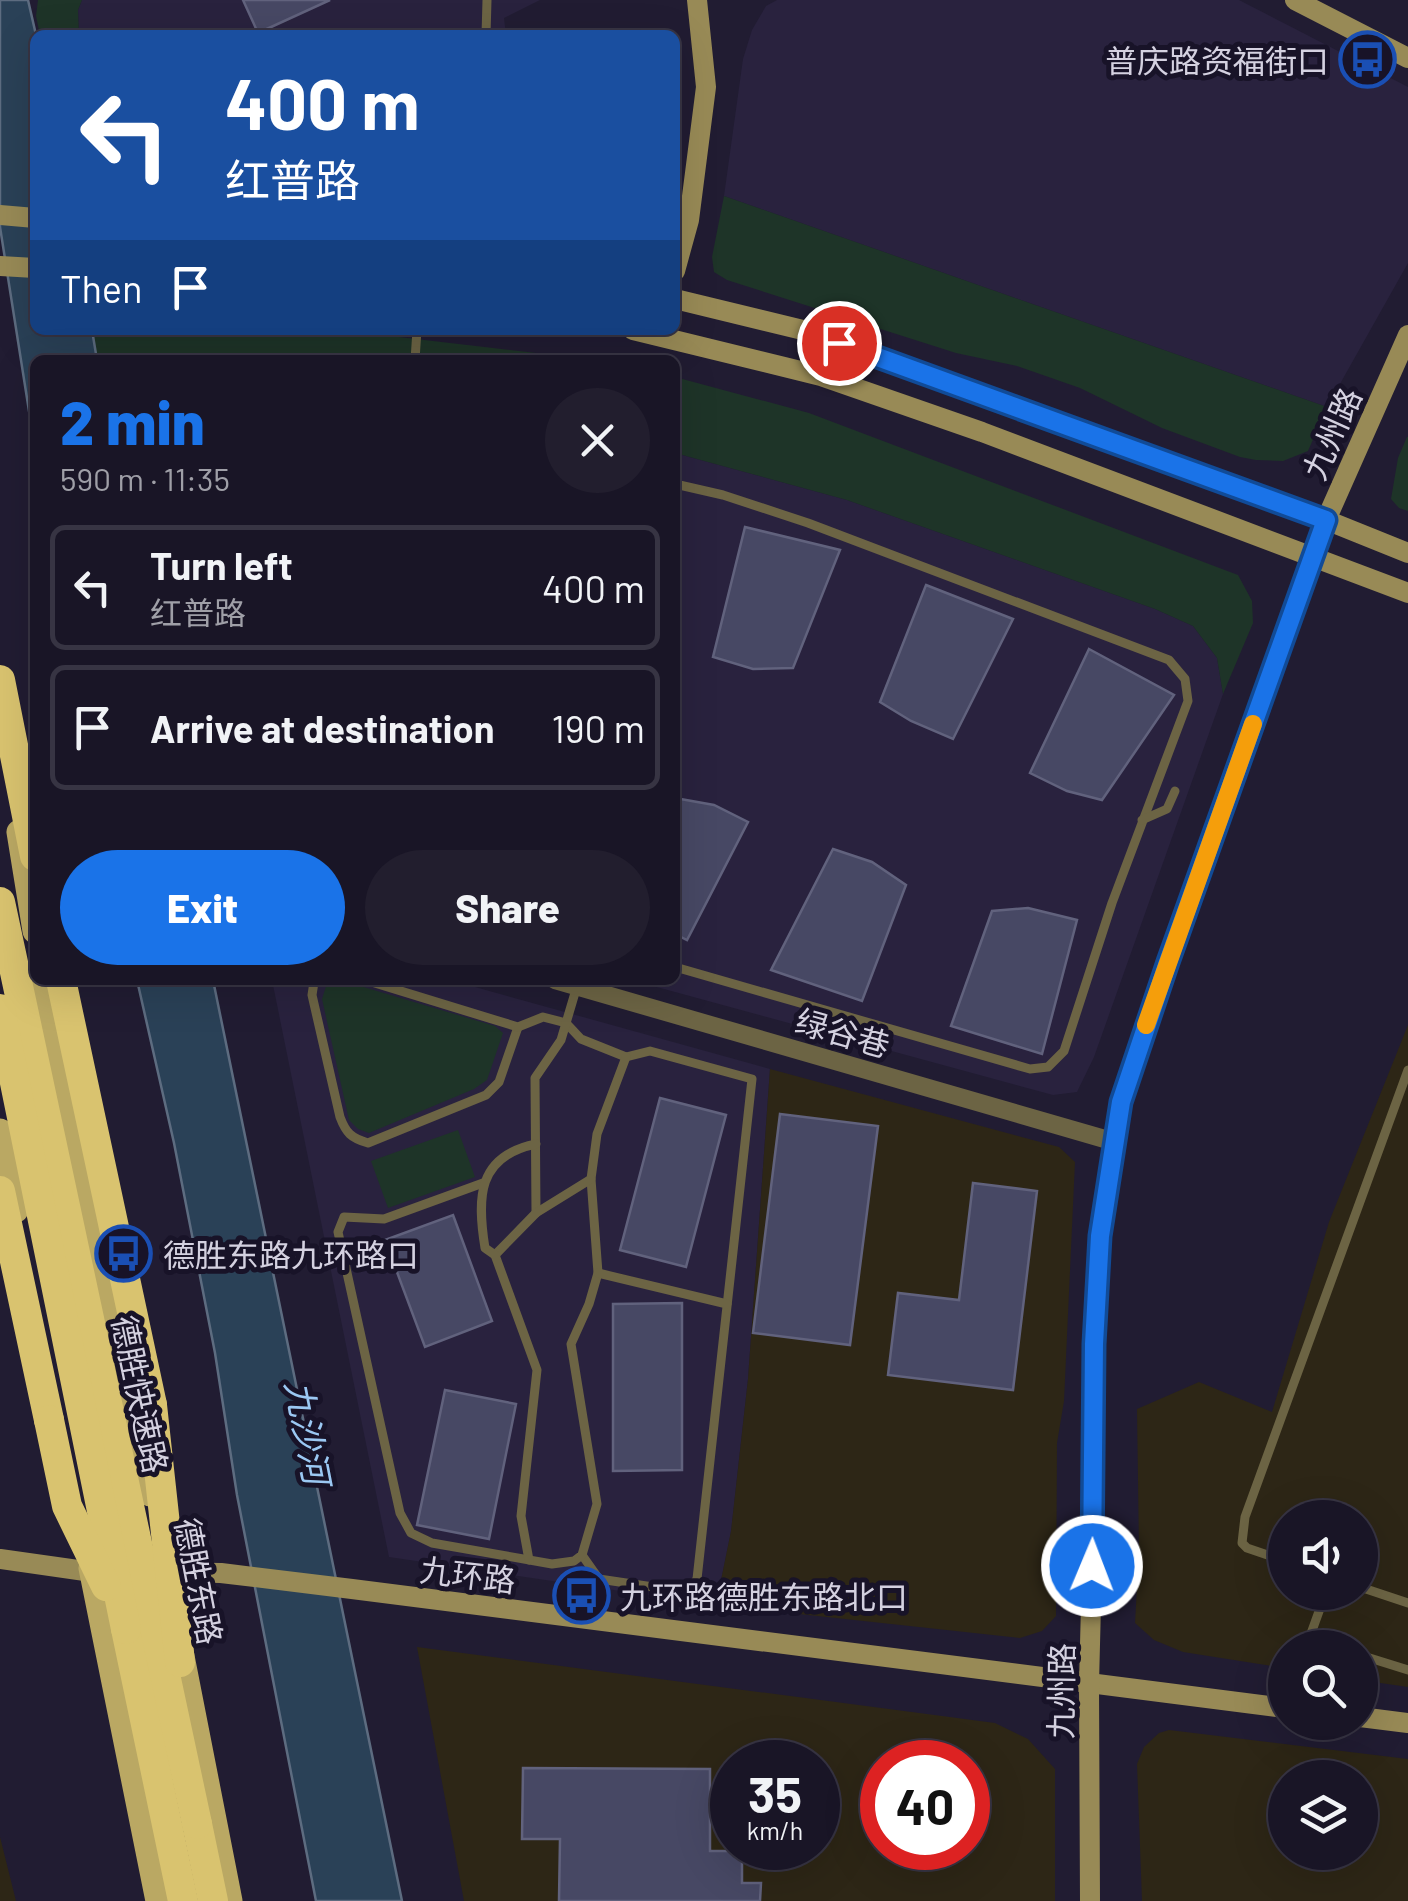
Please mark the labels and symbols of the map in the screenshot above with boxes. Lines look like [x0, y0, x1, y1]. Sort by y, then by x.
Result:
bus stop icon: 普庆路资福街口 [1338, 30, 1398, 90]
place label: 普庆路资福街口 [1105, 41, 1329, 79]
pin [797, 301, 882, 386]
street label: 九州路 [1294, 381, 1368, 485]
street label: 绿谷巷 [792, 1001, 894, 1063]
bus stop icon: 德胜东路九环路口 [94, 1224, 154, 1284]
place label: 德胜东路九环路口 [163, 1235, 419, 1273]
street label: 德胜快速路 [106, 1312, 176, 1476]
water label: 九沙河 [278, 1376, 341, 1493]
position arrow [1040, 1514, 1144, 1618]
street label: 德胜东路 [169, 1515, 231, 1647]
street label: 九环路 [418, 1549, 518, 1599]
bus stop icon: 九环路德胜东路北口 [551, 1566, 611, 1626]
place label: 九环路德胜东路北口 [620, 1577, 908, 1615]
street label: 九州路 [1040, 1643, 1080, 1739]
speed limit sign: 40 [860, 1740, 990, 1870]

